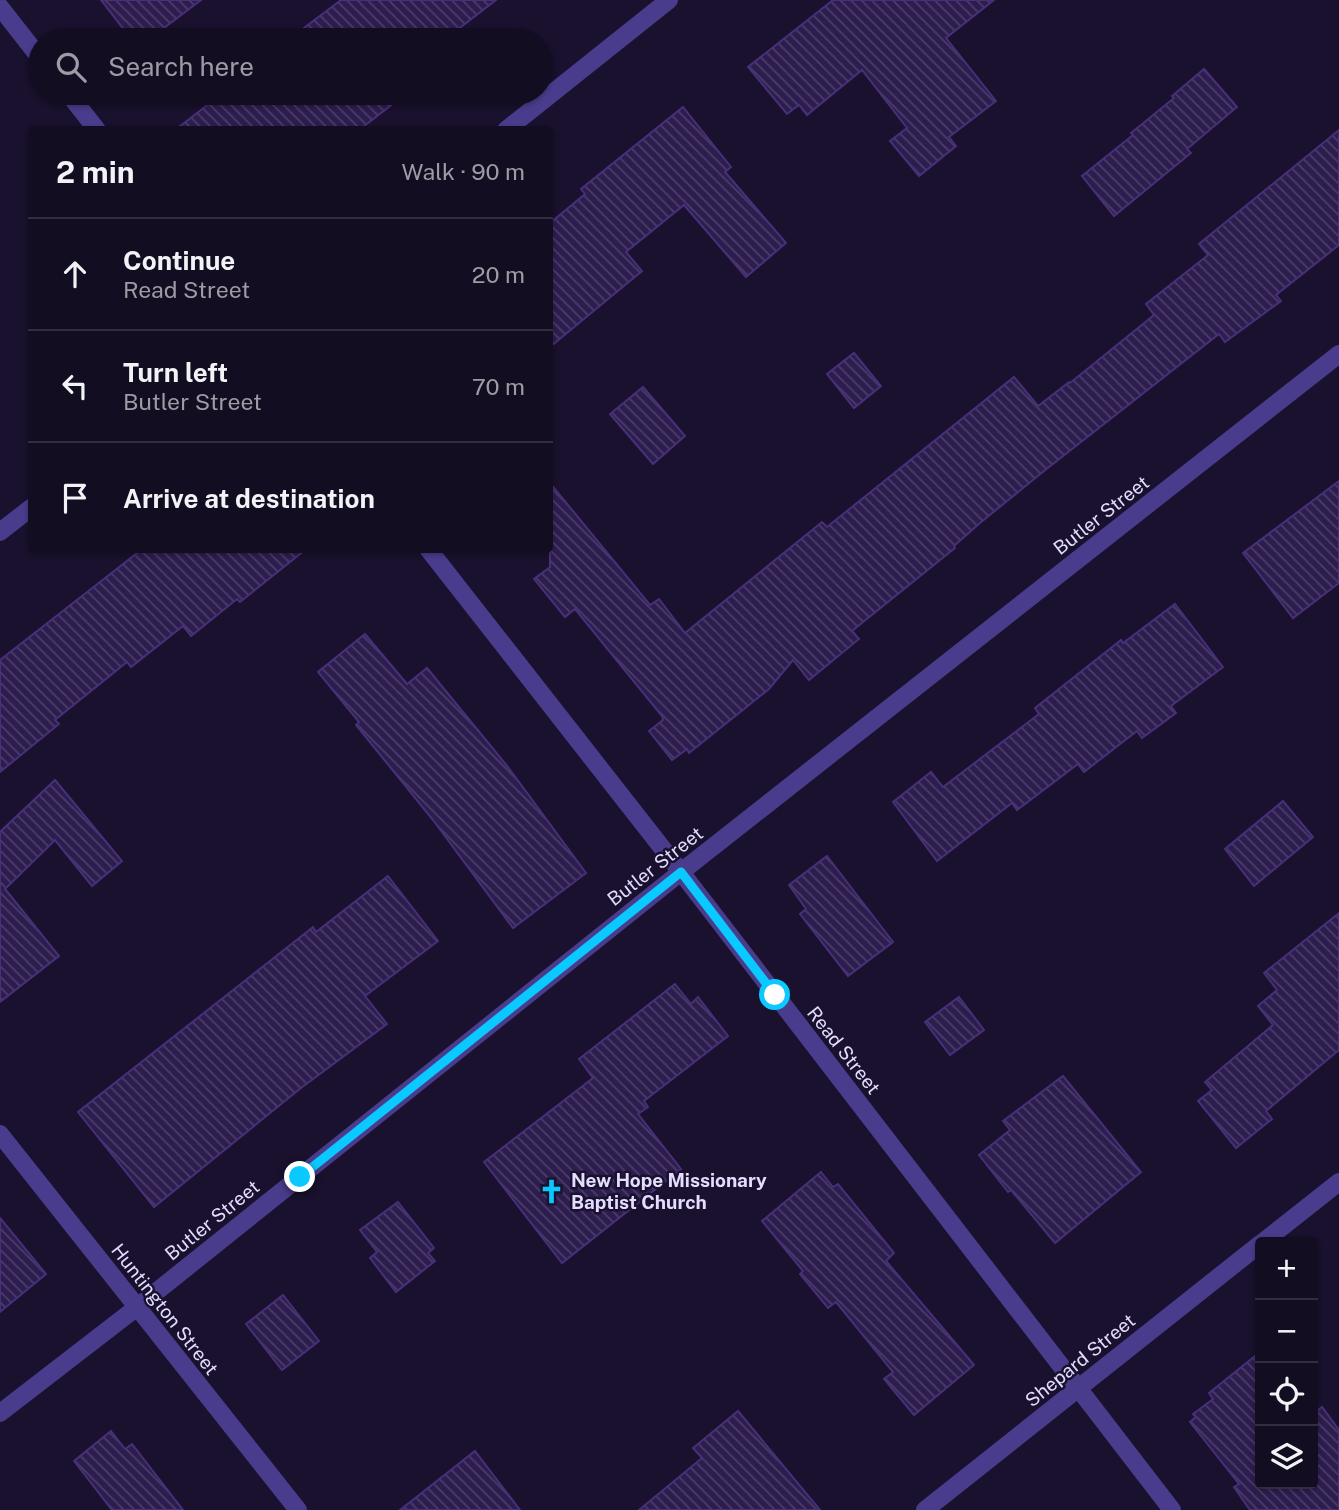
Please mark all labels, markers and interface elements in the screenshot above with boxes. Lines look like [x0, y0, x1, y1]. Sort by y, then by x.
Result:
search box [28, 28, 553, 105]
icon: search [52, 48, 90, 86]
text: Search here [108, 51, 254, 82]
text: 2 min [56, 154, 135, 190]
text: Walk · 90 m [402, 158, 525, 185]
text: Continue [123, 245, 235, 276]
icon: ahead [56, 255, 94, 293]
text: 20 m [472, 261, 525, 288]
text: Read Street [123, 276, 250, 303]
text: Turn left [123, 357, 228, 388]
icon: left [56, 367, 94, 405]
text: 70 m [472, 373, 525, 400]
text: Butler Street [123, 388, 262, 415]
street label: Butler Street [1049, 471, 1153, 559]
icon: arrive [56, 479, 94, 517]
text: Arrive at destination [123, 483, 375, 514]
street label: Butler Street [603, 822, 707, 910]
route start [759, 979, 790, 1010]
street label: Read Street [803, 1002, 885, 1098]
route end [284, 1161, 315, 1192]
place label: New Hope Missionary Baptist Church [571, 1169, 767, 1213]
street label: Butler Street [160, 1175, 264, 1265]
church icon: New Hope Missionary Baptist Church [537, 1177, 565, 1205]
map controls [1255, 1237, 1318, 1489]
button: + [1255, 1237, 1318, 1300]
street label: Huntington Street [107, 1239, 223, 1379]
button: − [1255, 1300, 1318, 1363]
street label: Shepard Street [1021, 1309, 1139, 1411]
button: locate [1255, 1363, 1318, 1426]
button: layers [1255, 1426, 1318, 1489]

